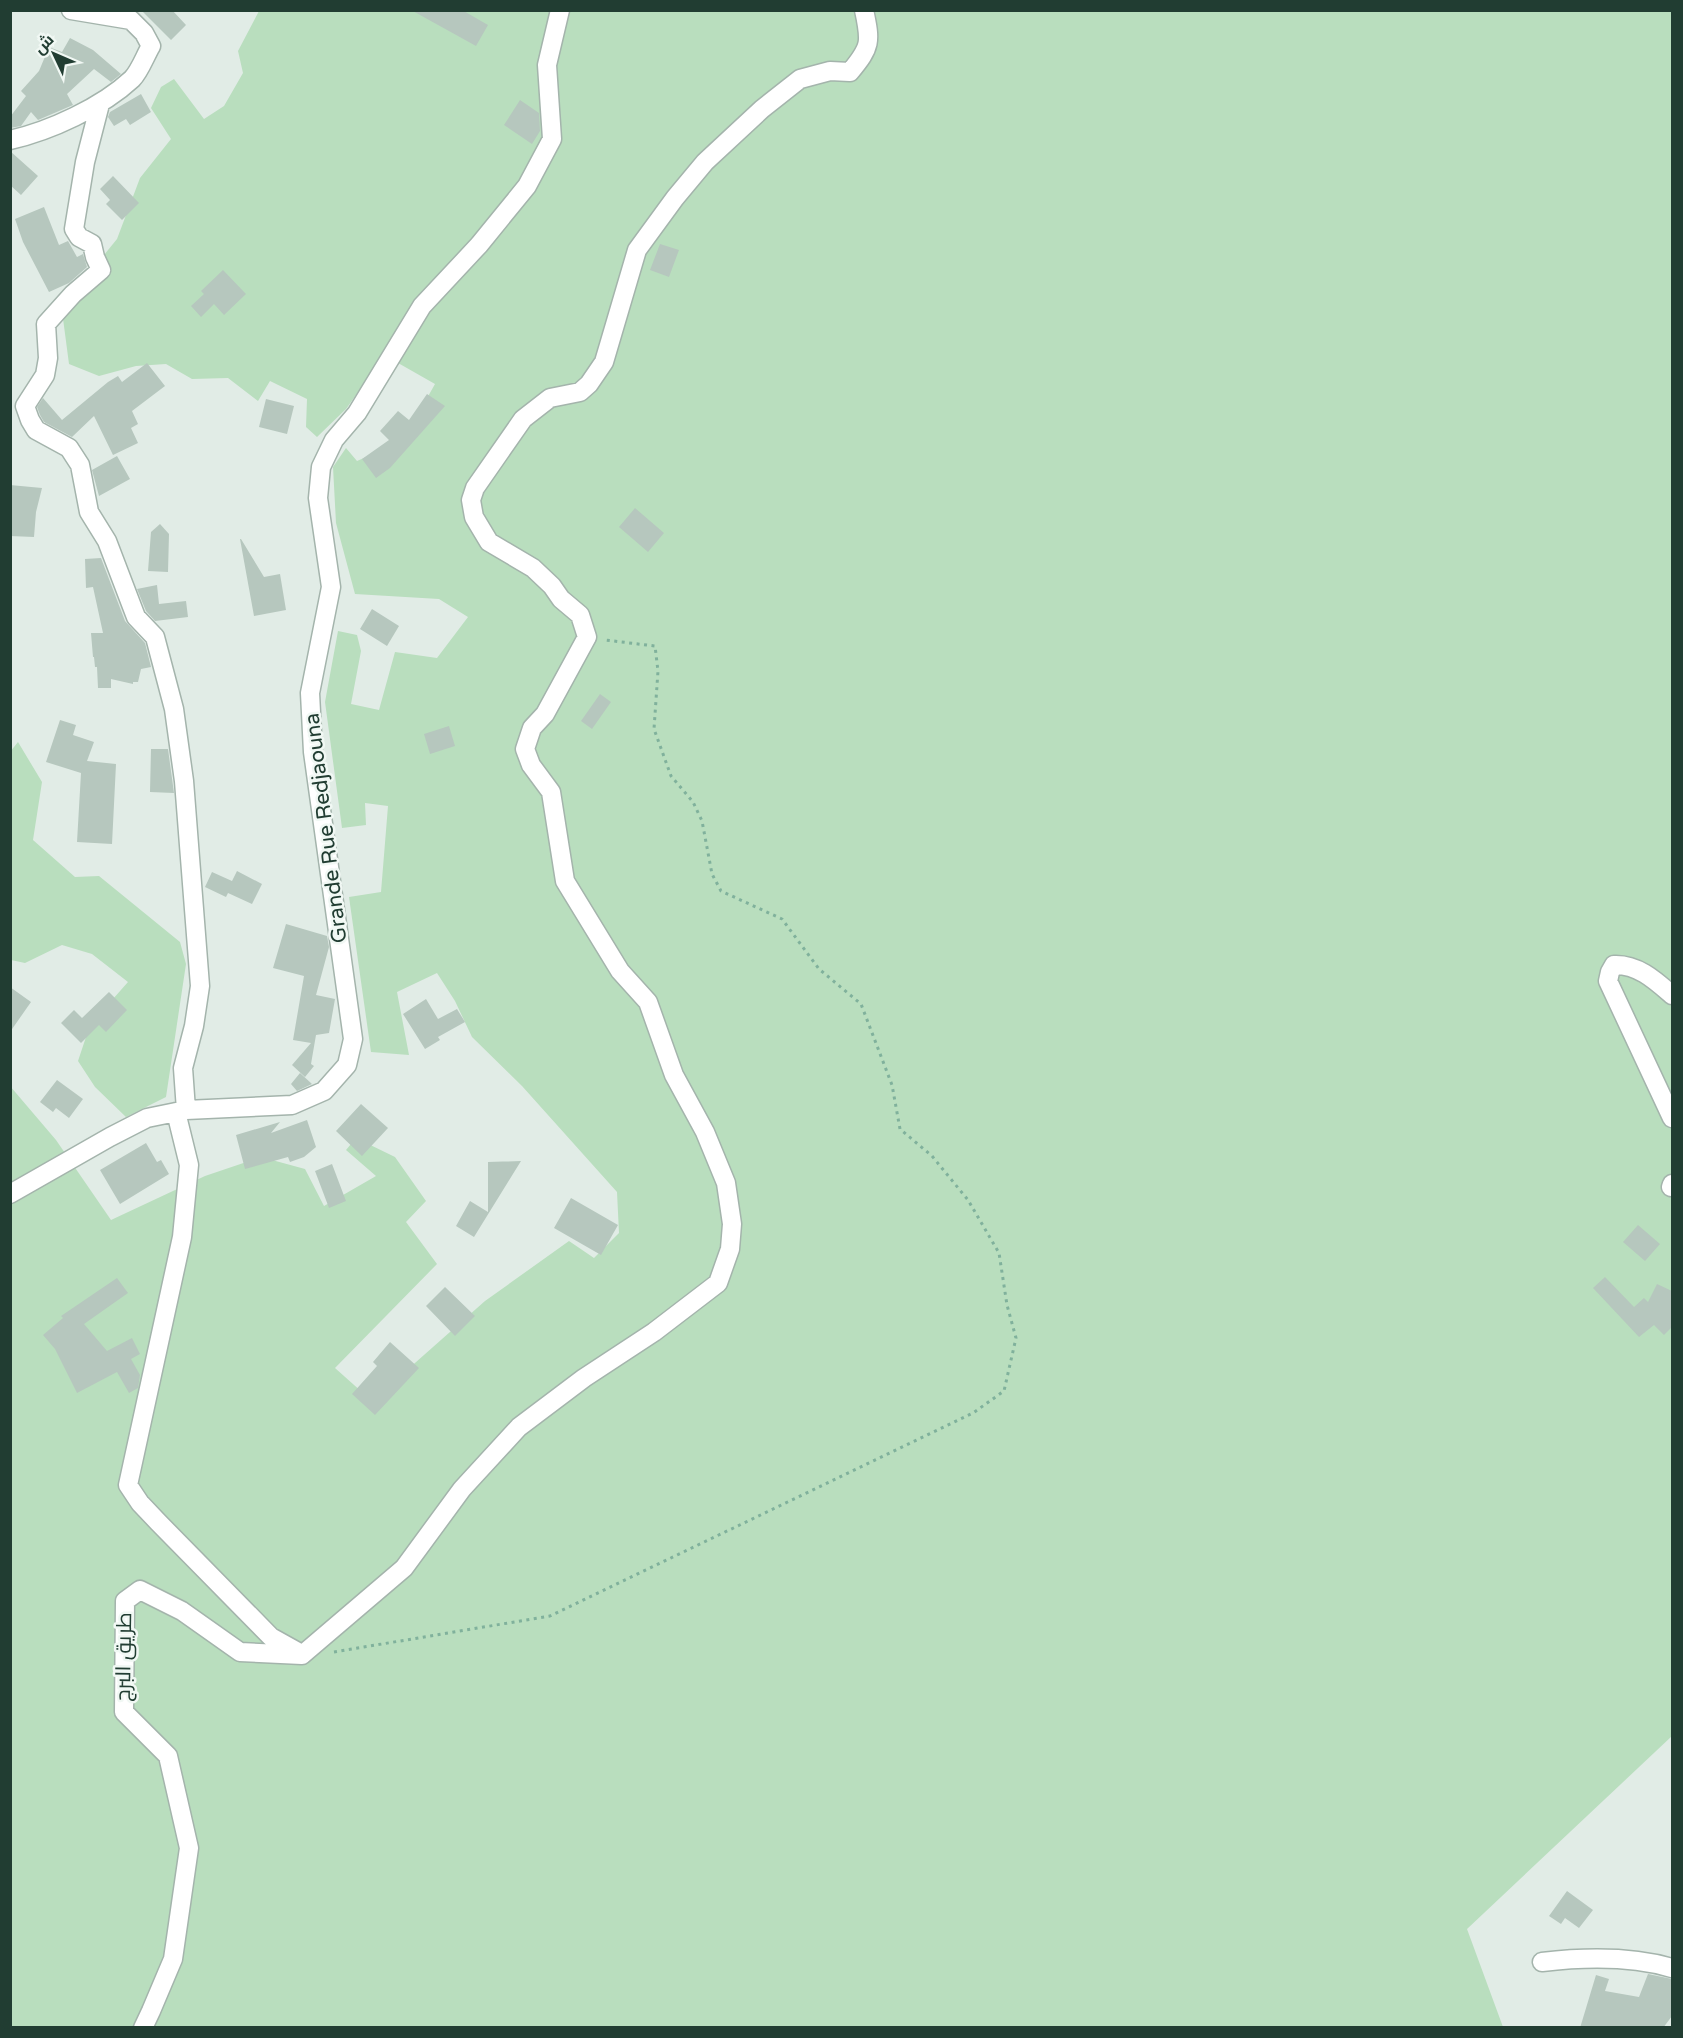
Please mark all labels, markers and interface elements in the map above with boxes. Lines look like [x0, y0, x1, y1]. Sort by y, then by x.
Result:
north arrow [24, 24, 84, 84]
text: ش [30, 30, 58, 59]
street label: Grande Rue Redjaouna [299, 712, 353, 944]
street label: طريق البرج [111, 1612, 138, 1702]

